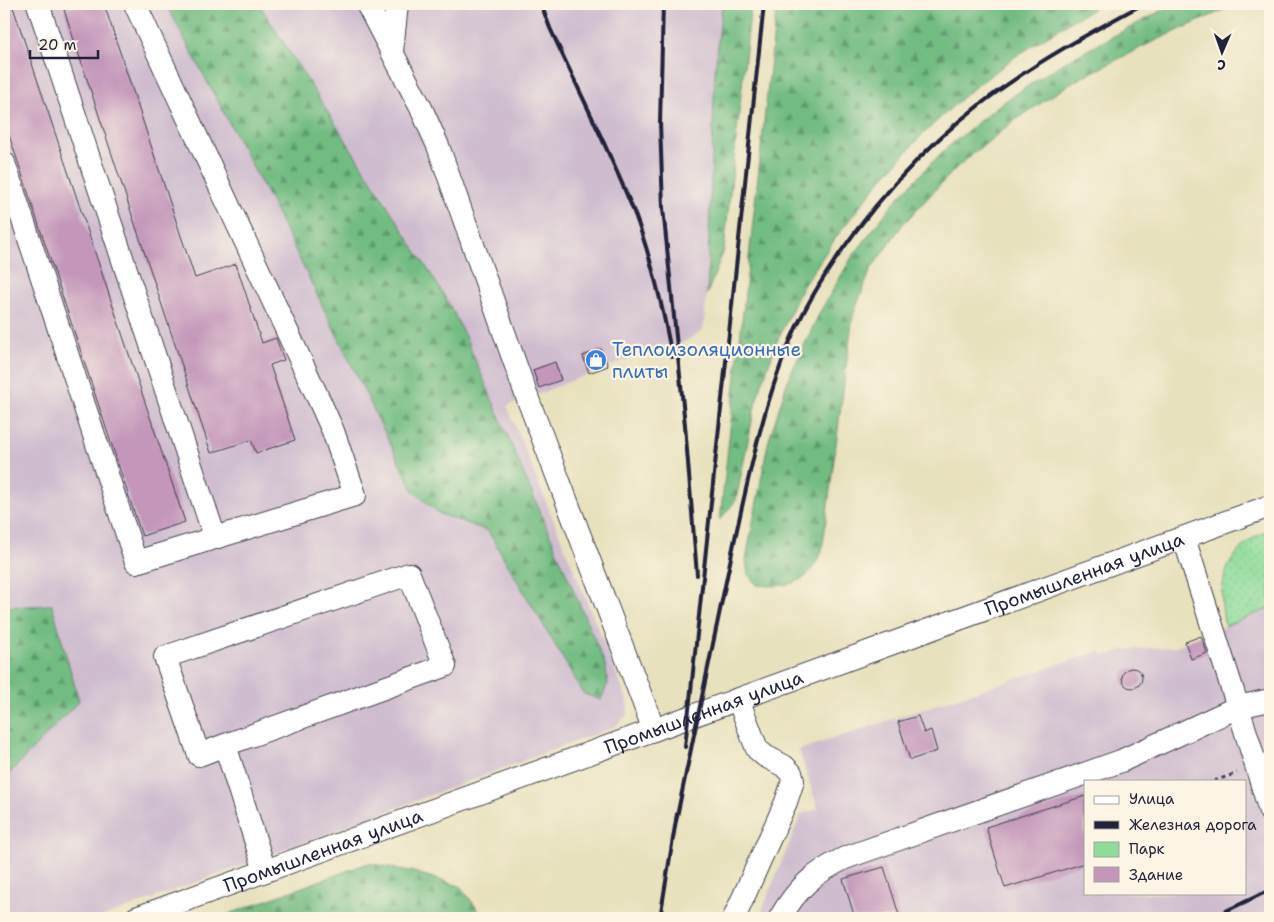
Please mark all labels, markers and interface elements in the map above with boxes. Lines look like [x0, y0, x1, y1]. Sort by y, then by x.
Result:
scale bar [30, 28, 98, 60]
north arrow [1196, 28, 1246, 78]
text: 20 m [38, 35, 77, 55]
text: С [1217, 56, 1226, 74]
place label: Теплоизоляционные плиты [612, 337, 801, 384]
shop icon: Теплоизоляционные плиты [584, 348, 608, 372]
street label: Промышленная улица [981, 526, 1187, 621]
street label: Промышленная улица [601, 664, 807, 759]
legend [1084, 780, 1246, 894]
text: Улица [1129, 789, 1175, 809]
street label: Промышленная улица [220, 802, 426, 898]
text: Железная дорога [1129, 815, 1257, 835]
text: Парк [1129, 839, 1165, 859]
text: Здание [1129, 865, 1183, 885]

